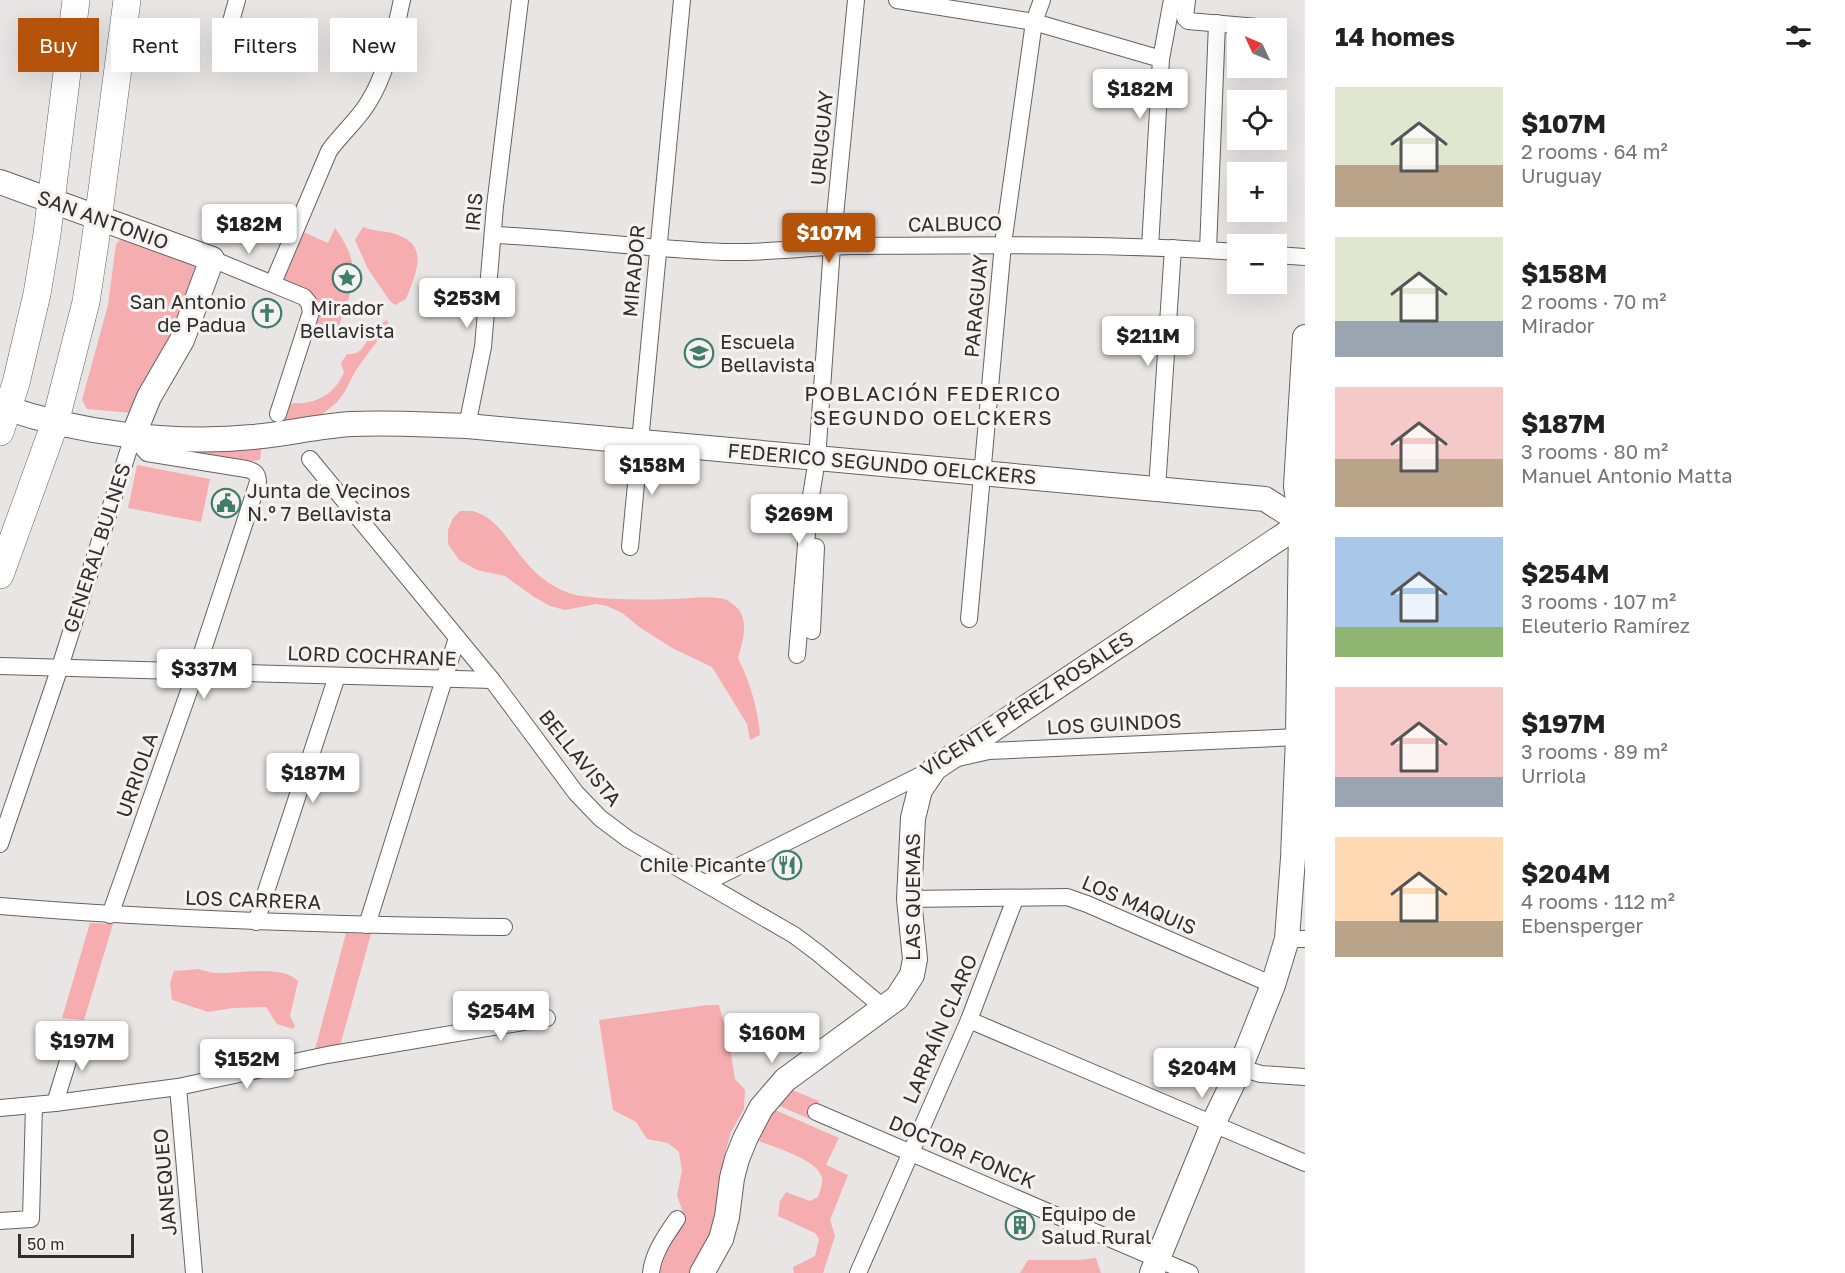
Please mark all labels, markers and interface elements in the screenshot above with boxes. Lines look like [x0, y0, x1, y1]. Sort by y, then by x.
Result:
chip: Buy [18, 18, 99, 72]
chip: Rent [111, 18, 200, 72]
chip: Filters [212, 18, 318, 72]
chip: New [330, 18, 417, 72]
north arrow [1227, 18, 1287, 78]
map controls [1227, 18, 1287, 294]
icon: filters [1782, 20, 1815, 53]
text: 14 homes [1335, 21, 1455, 52]
pin: $182M [1098, 69, 1182, 120]
text: $182M [1107, 76, 1173, 100]
street label: URUGUAY [805, 89, 837, 186]
button: locate [1227, 90, 1287, 150]
text: $107M [1521, 108, 1606, 139]
icon: home [1383, 111, 1455, 183]
text: 2 rooms · 64 m² [1521, 139, 1668, 163]
button: + [1227, 162, 1287, 222]
text: Uruguay [1521, 163, 1602, 187]
street label: SAN ANTONIO [34, 184, 172, 254]
street label: IRIS [459, 191, 487, 232]
pin: $182M [207, 204, 291, 255]
street label: CALBUCO [908, 210, 1002, 236]
text: $182M [216, 211, 282, 235]
pin: $107M [787, 213, 871, 264]
text: $107M [796, 220, 862, 244]
street label: MIRADOR [617, 224, 649, 318]
button: − [1227, 234, 1287, 294]
street label: PARAGUAY [959, 253, 991, 359]
text: $158M [1521, 258, 1607, 289]
icon: home [1383, 261, 1455, 333]
place icon: Mirador Bellavista [331, 262, 363, 294]
pin: $253M [425, 278, 509, 329]
text: $253M [433, 285, 501, 309]
place label: San Antonio de Padua [129, 289, 246, 336]
text: 2 rooms · 70 m² [1521, 289, 1666, 313]
place label: Mirador Bellavista [299, 295, 395, 342]
church icon: San Antonio de Padua [251, 297, 283, 329]
text: Mirador [1521, 313, 1595, 337]
pin: $211M [1106, 316, 1190, 367]
text: $211M [1116, 323, 1180, 347]
place label: Escuela Bellavista [720, 329, 815, 376]
school or university icon: Escuela Bellavista [683, 337, 715, 369]
district label: POBLACIÓN FEDERICO SEGUNDO OELCKERS [804, 380, 1062, 430]
text: $187M [1521, 408, 1606, 439]
icon: home [1383, 411, 1455, 483]
street label: FEDERICO SEGUNDO OELCKERS [727, 438, 1037, 488]
text: 3 rooms · 80 m² [1521, 439, 1668, 463]
pin: $158M [610, 445, 694, 496]
text: $158M [619, 452, 685, 476]
street label: GENERAL BULNES [57, 460, 135, 635]
text: Manuel Antonio Matta [1521, 463, 1732, 487]
place label: Junta de Vecinos N.º 7 Bellavista [247, 478, 410, 525]
public building icon: Junta de Vecinos N.º 7 Bellavista [210, 487, 242, 519]
pin: $269M [757, 494, 841, 545]
text: $269M [765, 501, 833, 525]
text: $254M [1521, 558, 1610, 589]
icon: home [1383, 561, 1455, 633]
text: 3 rooms · 107 m² [1521, 589, 1676, 613]
text: Eleuterio Ramírez [1521, 613, 1690, 637]
street label: VICENTE PÉREZ ROSALES [915, 625, 1137, 781]
street label: LORD COCHRANE [287, 640, 457, 670]
pin: $337M [162, 649, 246, 700]
text: $337M [171, 656, 237, 680]
street label: BELLAVISTA [535, 704, 627, 810]
street label: LOS GUINDOS [1046, 707, 1182, 739]
text: $197M [1521, 708, 1606, 739]
icon: home [1383, 711, 1455, 783]
street label: URRIOLA [110, 729, 162, 820]
text: 3 rooms · 89 m² [1521, 739, 1668, 763]
pin: $187M [271, 753, 355, 804]
text: $187M [280, 760, 346, 784]
text: Urriola [1521, 763, 1586, 787]
street label: LAS QUEMAS [900, 833, 924, 961]
restaurant icon: Chile Picante [771, 849, 803, 881]
place label: Chile Picante [640, 852, 766, 876]
text: $204M [1521, 858, 1611, 889]
icon: home [1383, 861, 1455, 933]
street label: LOS MAQUIS [1079, 869, 1200, 939]
street label: LOS CARRERA [185, 885, 322, 913]
text: 4 rooms · 112 m² [1521, 889, 1675, 913]
text: Ebensperger [1521, 913, 1643, 937]
street label: LARRAÍN CLARO [897, 950, 981, 1107]
pin: $254M [459, 991, 543, 1042]
text: $254M [467, 998, 535, 1022]
pin: $160M [730, 1013, 814, 1064]
text: $160M [738, 1020, 806, 1044]
pin: $197M [40, 1021, 124, 1072]
text: $197M [49, 1028, 115, 1052]
pin: $152M [205, 1039, 289, 1090]
text: $152M [214, 1046, 280, 1070]
pin: $204M [1160, 1048, 1244, 1099]
text: $204M [1168, 1055, 1236, 1079]
street label: DOCTOR FONCK [886, 1109, 1039, 1193]
street label: JANEQUEO [147, 1127, 181, 1237]
place label: Equipo de Salud Rural [1041, 1201, 1152, 1248]
building icon: Equipo de Salud Rural [1004, 1209, 1036, 1241]
scale bar [18, 1231, 134, 1258]
text: 50 m [27, 1234, 64, 1254]

